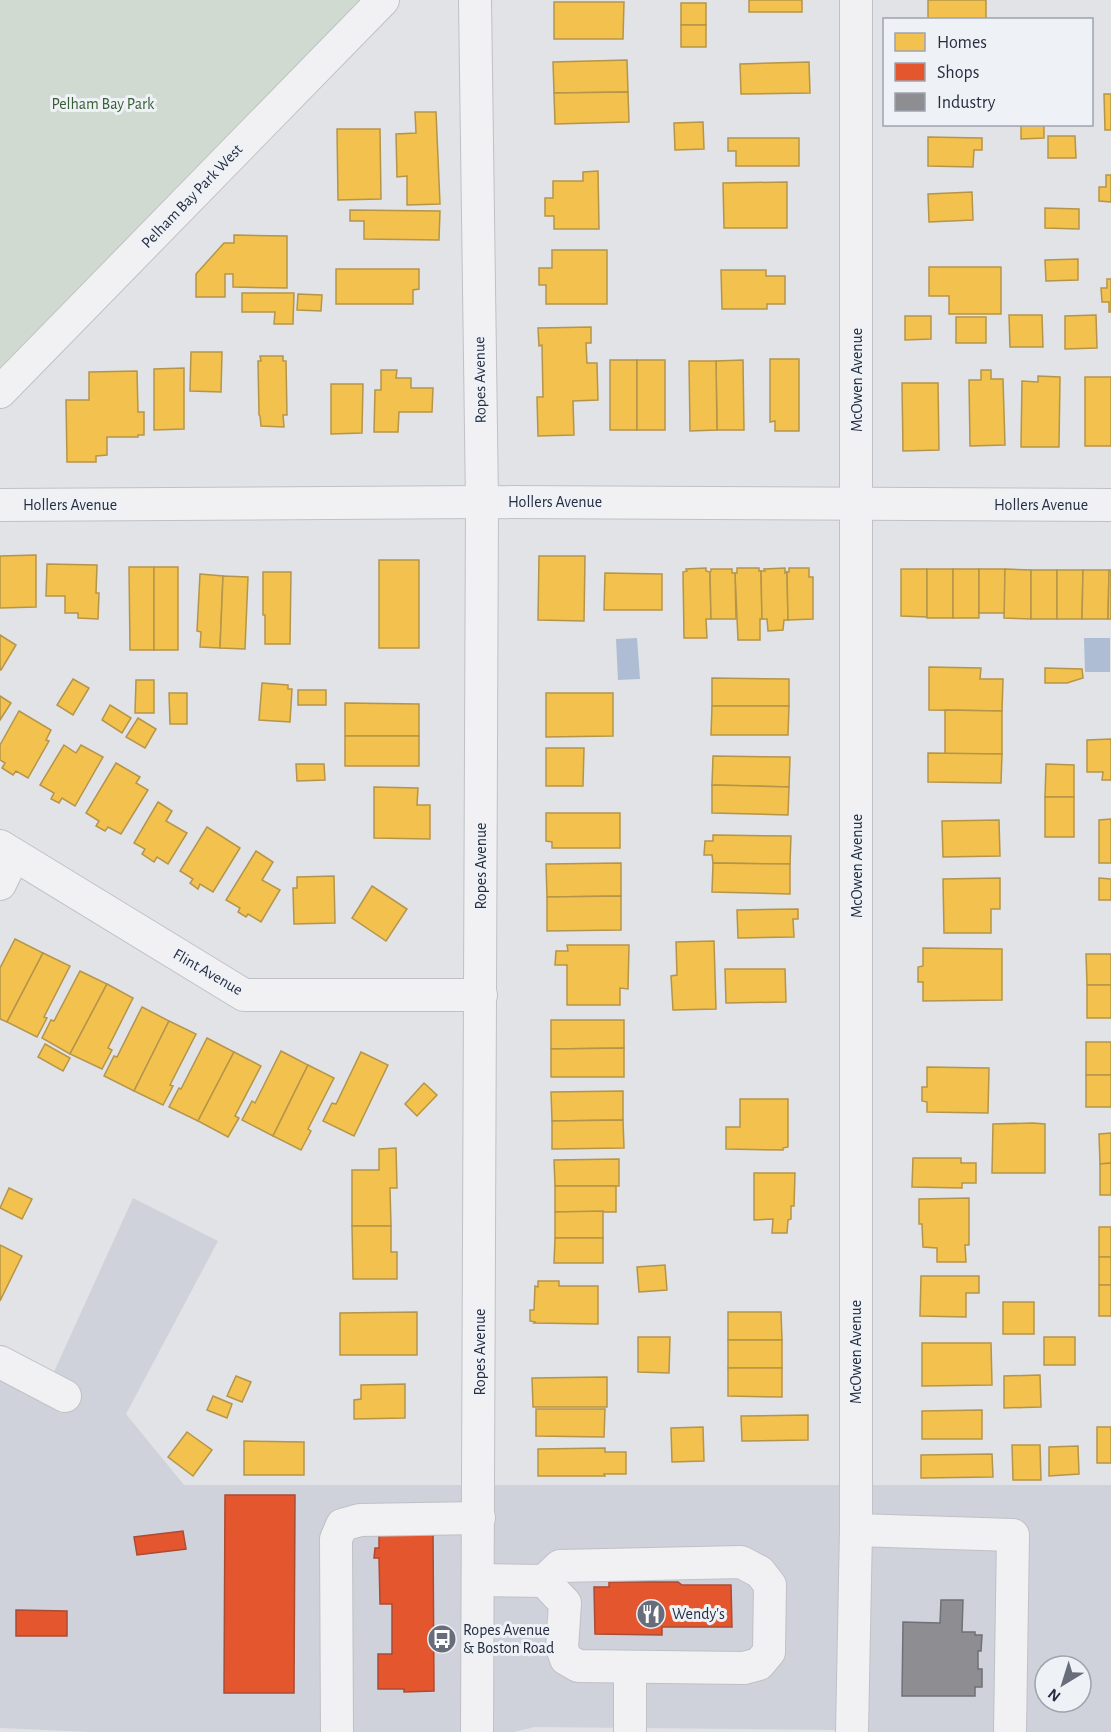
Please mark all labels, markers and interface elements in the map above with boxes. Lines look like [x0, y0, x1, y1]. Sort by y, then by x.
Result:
legend [883, 18, 1093, 126]
text: Homes [937, 34, 987, 52]
text: Shops [937, 64, 979, 82]
text: Industry [937, 94, 996, 112]
park label: Pelham Bay Park [52, 96, 155, 113]
street label: Pelham Bay Park West [138, 141, 246, 252]
street label: McOwen Avenue [849, 328, 865, 432]
street label: Ropes Avenue [471, 336, 489, 424]
street label: Hollers Avenue [508, 494, 602, 510]
street label: Hollers Avenue [23, 497, 117, 513]
street label: Hollers Avenue [994, 497, 1088, 513]
street label: McOwen Avenue [849, 814, 865, 918]
street label: Ropes Avenue [473, 823, 489, 909]
street label: Flint Avenue [170, 946, 246, 998]
street label: McOwen Avenue [848, 1300, 864, 1404]
street label: Ropes Avenue [472, 1309, 488, 1395]
restaurant icon: Wendy's [635, 1598, 667, 1630]
place label: Wendy's [672, 1606, 725, 1623]
place label: Ropes Avenue & Boston Road [463, 1622, 554, 1656]
bus stop icon: Ropes Avenue & Boston Road [426, 1623, 458, 1655]
north arrow [1033, 1654, 1093, 1714]
text: N [1045, 1685, 1064, 1705]

